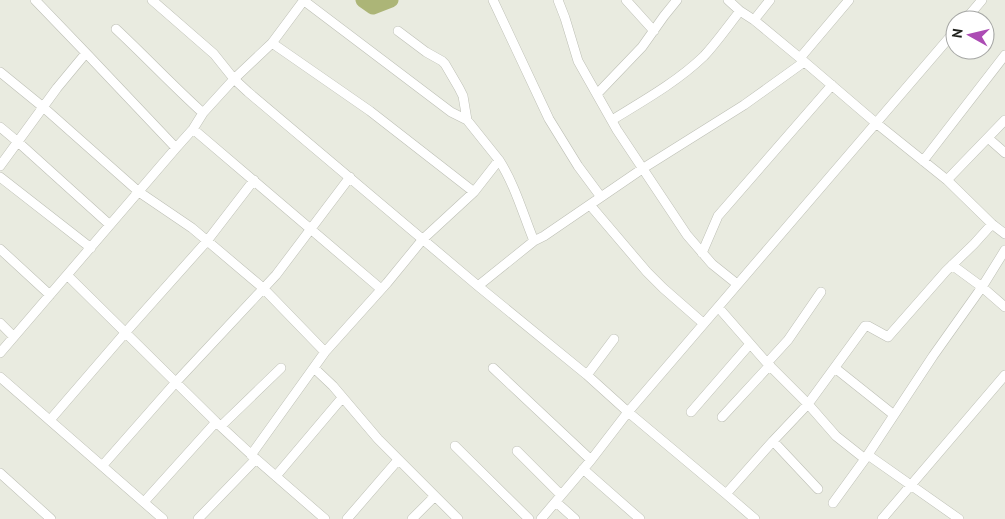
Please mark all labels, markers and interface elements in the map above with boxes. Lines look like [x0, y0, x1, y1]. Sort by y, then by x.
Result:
north arrow [945, 10, 995, 60]
text: N [948, 27, 967, 39]

